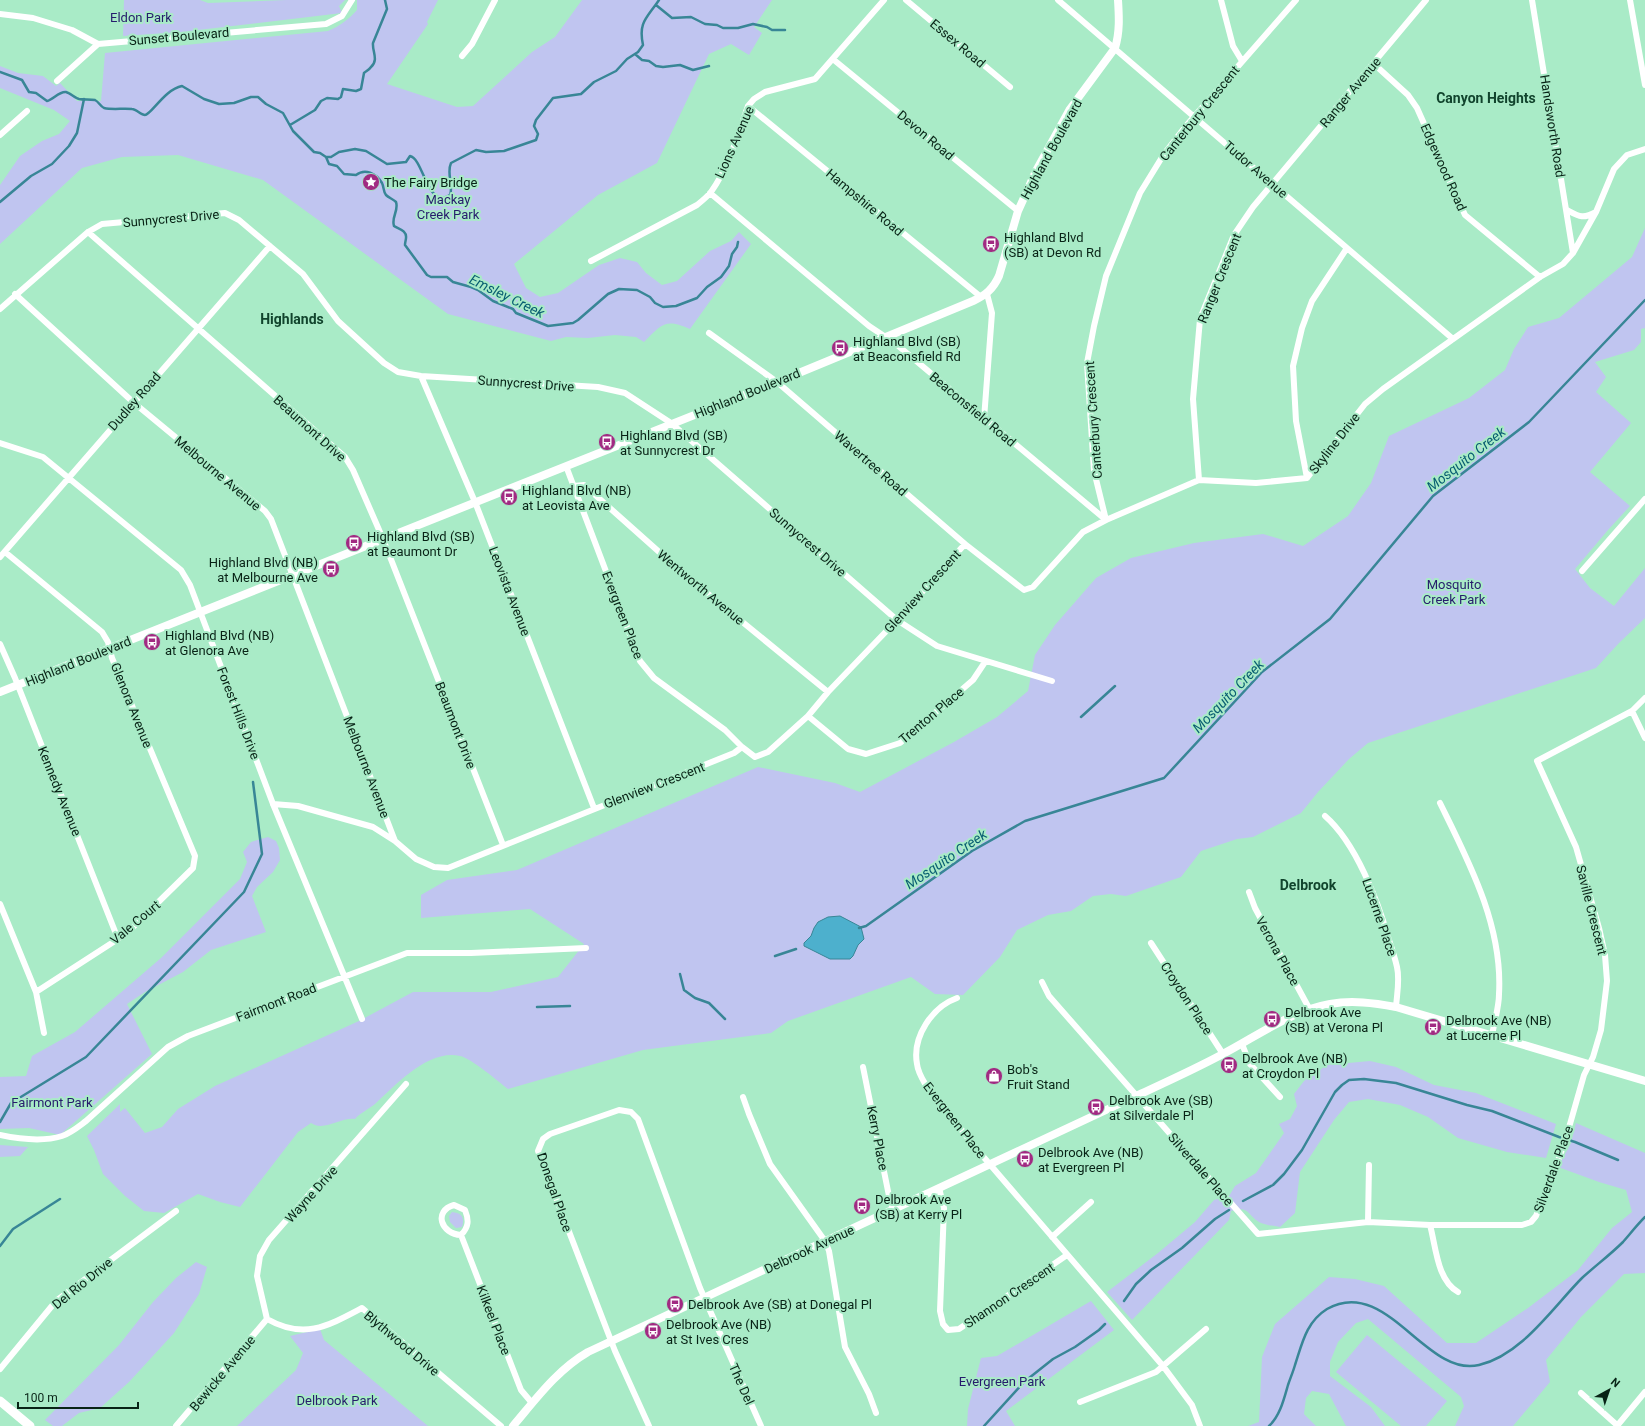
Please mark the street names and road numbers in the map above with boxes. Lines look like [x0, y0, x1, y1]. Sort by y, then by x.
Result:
street label: Essex Road [927, 16, 988, 71]
street label: Sunset Boulevard [128, 25, 230, 48]
street label: Ranger Avenue [1317, 54, 1384, 130]
street label: Canterbury Crescent [1156, 63, 1242, 164]
street label: Handsworth Road [1537, 74, 1568, 179]
street label: Highland Boulevard [1018, 96, 1085, 202]
street label: Lions Avenue [712, 104, 757, 181]
street label: Devon Road [894, 107, 957, 163]
street label: Edgewood Road [1418, 121, 1469, 213]
street label: Tudor Avenue [1221, 138, 1291, 201]
street label: Hampshire Road [823, 166, 906, 239]
street label: Sunnycrest Drive [122, 207, 220, 230]
street label: Ranger Crescent [1195, 231, 1244, 325]
street label: Canterbury Crescent [1082, 361, 1105, 479]
street label: Highland Boulevard [692, 365, 802, 421]
street label: Dudley Road [105, 369, 164, 434]
street label: Beaconsfield Road [927, 369, 1019, 450]
street label: Sunnycrest Drive [477, 373, 575, 394]
street label: Beaumont Drive [270, 392, 349, 465]
street label: Skyline Drive [1306, 410, 1363, 477]
street label: Wavertree Road [831, 428, 910, 499]
street label: Melbourne Avenue [172, 433, 264, 514]
street label: Sunnycrest Drive [766, 505, 849, 580]
street label: Leovista Avenue [486, 544, 533, 638]
street label: Wentworth Avenue [654, 547, 747, 628]
street label: Glenview Crescent [881, 547, 964, 636]
street label: Evergreen Place [599, 569, 646, 661]
street label: Highland Boulevard [23, 633, 133, 689]
street label: Glenora Avenue [108, 660, 155, 750]
street label: Forest Hills Drive [214, 665, 263, 762]
street label: Beaumont Drive [432, 680, 479, 771]
street label: Trenton Place [896, 684, 967, 747]
street label: Melbourne Avenue [340, 714, 393, 820]
street label: Kennedy Avenue [35, 744, 84, 838]
street label: Glenview Crescent [602, 759, 707, 812]
street label: Saville Crescent [1573, 864, 1610, 957]
street label: Lucerne Place [1359, 876, 1400, 958]
street label: Vale Court [107, 897, 163, 948]
street label: Verona Place [1253, 914, 1303, 988]
street label: Croydon Place [1158, 959, 1216, 1037]
street label: Fairmont Road [234, 980, 319, 1025]
street label: Evergreen Place [920, 1079, 989, 1161]
street label: Kerry Place [864, 1105, 891, 1172]
street label: Silverdale Place [1531, 1124, 1576, 1215]
street label: Silverdale Place [1165, 1130, 1236, 1209]
street label: Donegal Place [534, 1151, 575, 1234]
street label: Wayne Drive [282, 1163, 341, 1226]
street label: Delbrook Avenue [762, 1222, 857, 1277]
street label: Del Rio Drive [49, 1255, 115, 1312]
street label: Shannon Crescent [961, 1260, 1057, 1331]
street label: Kilkeel Place [473, 1283, 514, 1357]
street label: Blythwood Drive [361, 1308, 442, 1379]
street label: Bewicke Avenue [186, 1332, 258, 1414]
street label: The Del [726, 1361, 757, 1407]

